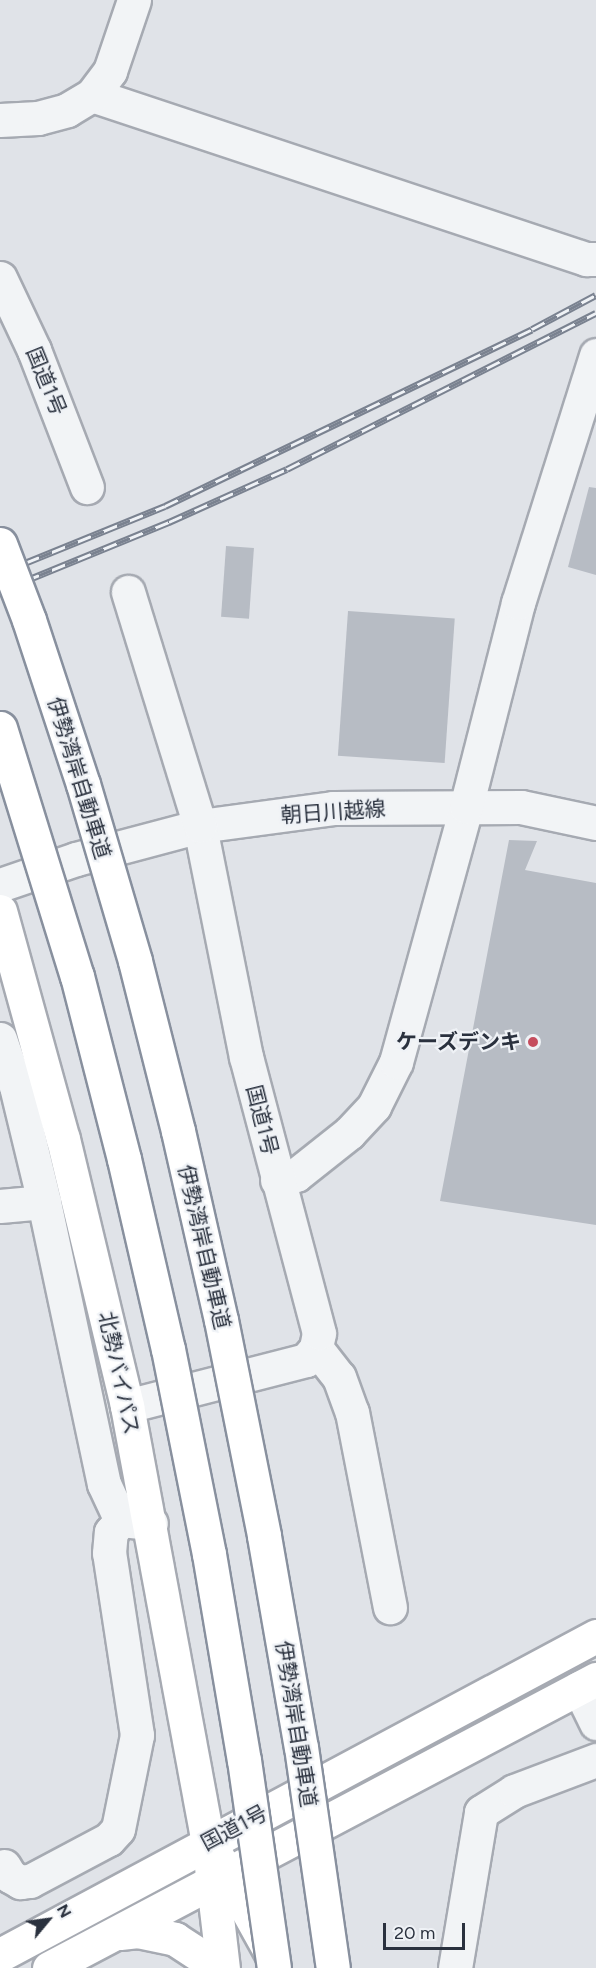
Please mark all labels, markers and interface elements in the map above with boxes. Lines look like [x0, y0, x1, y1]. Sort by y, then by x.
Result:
street label: 国道1号 [21, 343, 71, 419]
street label: 伊勢湾岸自動車道 [42, 694, 116, 862]
street label: 朝日川越線 [280, 796, 386, 828]
place label: ケーズデンキ [395, 1029, 521, 1055]
marker: ケーズデンキ [526, 1035, 540, 1049]
street label: 国道1号 [241, 1082, 283, 1158]
street label: 伊勢湾岸自動車道 [173, 1162, 235, 1332]
street label: 北勢バイパス [94, 1309, 144, 1437]
street label: 伊勢湾岸自動車道 [270, 1639, 322, 1809]
street label: 国道1号 [196, 1800, 272, 1856]
north arrow [18, 1890, 78, 1950]
text: N [53, 1901, 75, 1921]
scale bar [386, 1911, 468, 1949]
text: 20 m [394, 1922, 435, 1944]

